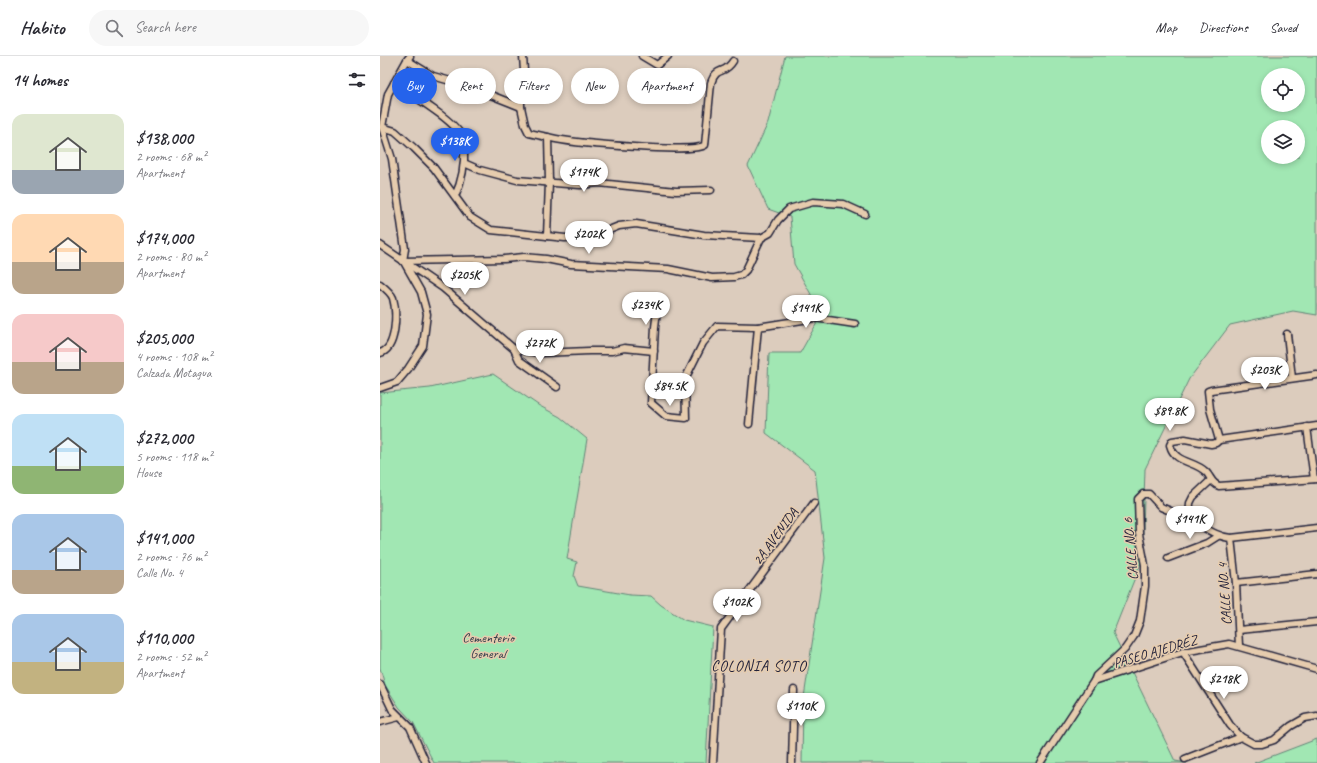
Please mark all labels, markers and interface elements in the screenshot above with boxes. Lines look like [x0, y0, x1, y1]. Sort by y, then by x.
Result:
search box [89, 10, 369, 46]
text: Habito [20, 16, 65, 40]
icon: search [103, 17, 125, 39]
text: Search here [135, 18, 196, 37]
text: Map [1156, 19, 1177, 36]
text: Directions [1199, 19, 1248, 36]
text: Saved [1270, 19, 1297, 36]
chip: Buy [392, 68, 437, 104]
chip: Rent [445, 68, 496, 104]
chip: Filters [504, 68, 563, 104]
chip: New [571, 68, 619, 104]
chip: Apartment [627, 68, 706, 104]
map controls [1261, 68, 1305, 164]
button: locate [1261, 68, 1305, 112]
icon: filters [346, 69, 368, 91]
text: 14 homes [12, 70, 68, 91]
button: layers [1261, 120, 1305, 164]
text: $138,000 [136, 128, 193, 149]
pin: $138K [427, 128, 483, 162]
icon: home [44, 130, 92, 178]
text: $138K [440, 133, 470, 149]
text: 2 rooms · 68 m² [136, 149, 206, 165]
pin: $174K [556, 159, 612, 193]
text: $174K [569, 164, 599, 180]
text: Apartment [136, 165, 184, 181]
pin: $202K [561, 221, 617, 255]
text: $202K [574, 226, 604, 242]
text: $174,000 [136, 228, 193, 249]
icon: home [44, 230, 92, 278]
text: 2 rooms · 80 m² [136, 249, 206, 265]
pin: $205K [437, 262, 493, 296]
text: Apartment [136, 265, 184, 281]
text: $205K [450, 267, 480, 283]
pin: $234K [618, 292, 674, 326]
pin: $141K [778, 295, 834, 329]
text: $234K [631, 297, 661, 313]
text: $141K [791, 300, 821, 316]
text: $205,000 [136, 328, 193, 349]
icon: home [44, 330, 92, 378]
pin: $272K [512, 330, 568, 364]
text: $272K [525, 335, 555, 351]
text: 4 rooms · 108 m² [136, 349, 212, 365]
pin: $203K [1237, 357, 1293, 391]
text: $203K [1250, 362, 1280, 378]
text: Calzada Motagua [136, 365, 211, 381]
pin: $84.5K [637, 373, 703, 407]
text: $84.5K [654, 378, 686, 394]
pin: $89.8K [1137, 398, 1203, 432]
text: $89.8K [1154, 403, 1186, 419]
text: $272,000 [136, 428, 193, 449]
icon: home [44, 430, 92, 478]
text: 5 rooms · 118 m² [136, 449, 212, 465]
text: House [136, 465, 161, 481]
street label: 2A AVENIDA [749, 504, 802, 568]
pin: $141K [1162, 506, 1218, 540]
text: $141K [1175, 511, 1205, 527]
street label: CALLE NO. 6 [1119, 516, 1142, 581]
text: $141,000 [136, 528, 193, 549]
icon: home [44, 530, 92, 578]
text: 2 rooms · 76 m² [136, 549, 206, 565]
street label: CALLE NO. 4 [1214, 561, 1235, 626]
text: Calle No. 4 [136, 565, 183, 581]
pin: $102K [709, 589, 765, 623]
text: $102K [722, 594, 752, 610]
text: $110,000 [136, 628, 193, 649]
park label: Cementerio General [462, 629, 516, 662]
icon: home [44, 630, 92, 678]
street label: PASEO AJEDRÉZ [1111, 631, 1201, 671]
text: 2 rooms · 52 m² [136, 649, 206, 665]
district label: COLONIA SOTO [711, 657, 807, 676]
text: Apartment [136, 665, 184, 681]
pin: $218K [1196, 666, 1252, 700]
text: $218K [1209, 671, 1239, 687]
pin: $110K [773, 693, 829, 727]
text: $110K [786, 698, 816, 714]

